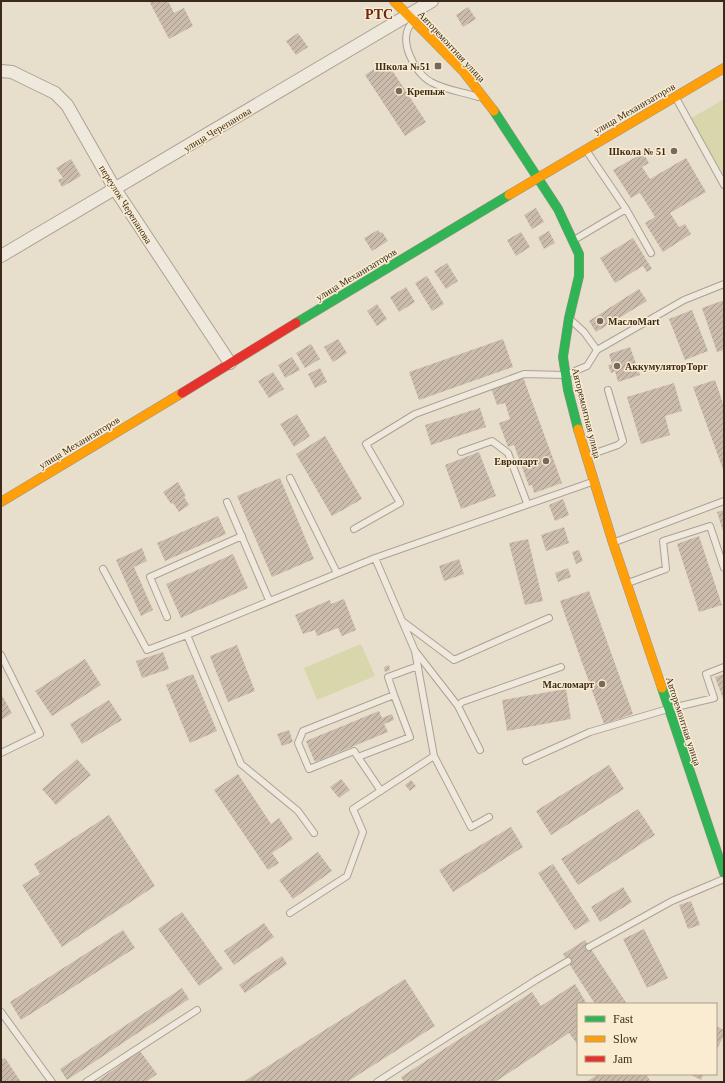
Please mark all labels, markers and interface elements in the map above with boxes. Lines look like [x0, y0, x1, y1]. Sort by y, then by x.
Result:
district label: РТС [365, 7, 393, 22]
street label: Авторемонтная улица [416, 9, 488, 85]
place label: Школа №51 [375, 61, 430, 72]
marker: Школа №51 [433, 61, 443, 71]
street label: улица Механизаторов [592, 80, 677, 136]
marker: Крепыж [394, 86, 404, 96]
place label: Крепыж [407, 86, 446, 97]
street label: улица Черепанова [182, 105, 253, 154]
place label: Школа № 51 [609, 146, 666, 157]
marker: Школа № 51 [669, 146, 679, 156]
street label: переулок Черепанова [97, 163, 154, 246]
street label: улица Механизаторов [314, 246, 399, 303]
marker: МаслоMart [595, 316, 605, 326]
place label: МаслоMart [608, 316, 660, 327]
marker: АккумуляторТорг [612, 361, 622, 371]
place label: АккумуляторТорг [625, 361, 708, 372]
street label: Авторемонтная улица [570, 367, 603, 460]
street label: улица Механизаторов [37, 414, 122, 471]
place label: Европарт [494, 456, 538, 467]
marker: Европарт [541, 456, 551, 466]
street label: Авторемонтная улица [664, 675, 703, 768]
place label: Масломарт [543, 679, 594, 690]
marker: Масломарт [597, 679, 607, 689]
legend [577, 1003, 717, 1075]
text: Fast [613, 1012, 634, 1026]
text: Slow [613, 1032, 638, 1046]
text: Jam [613, 1052, 633, 1066]

